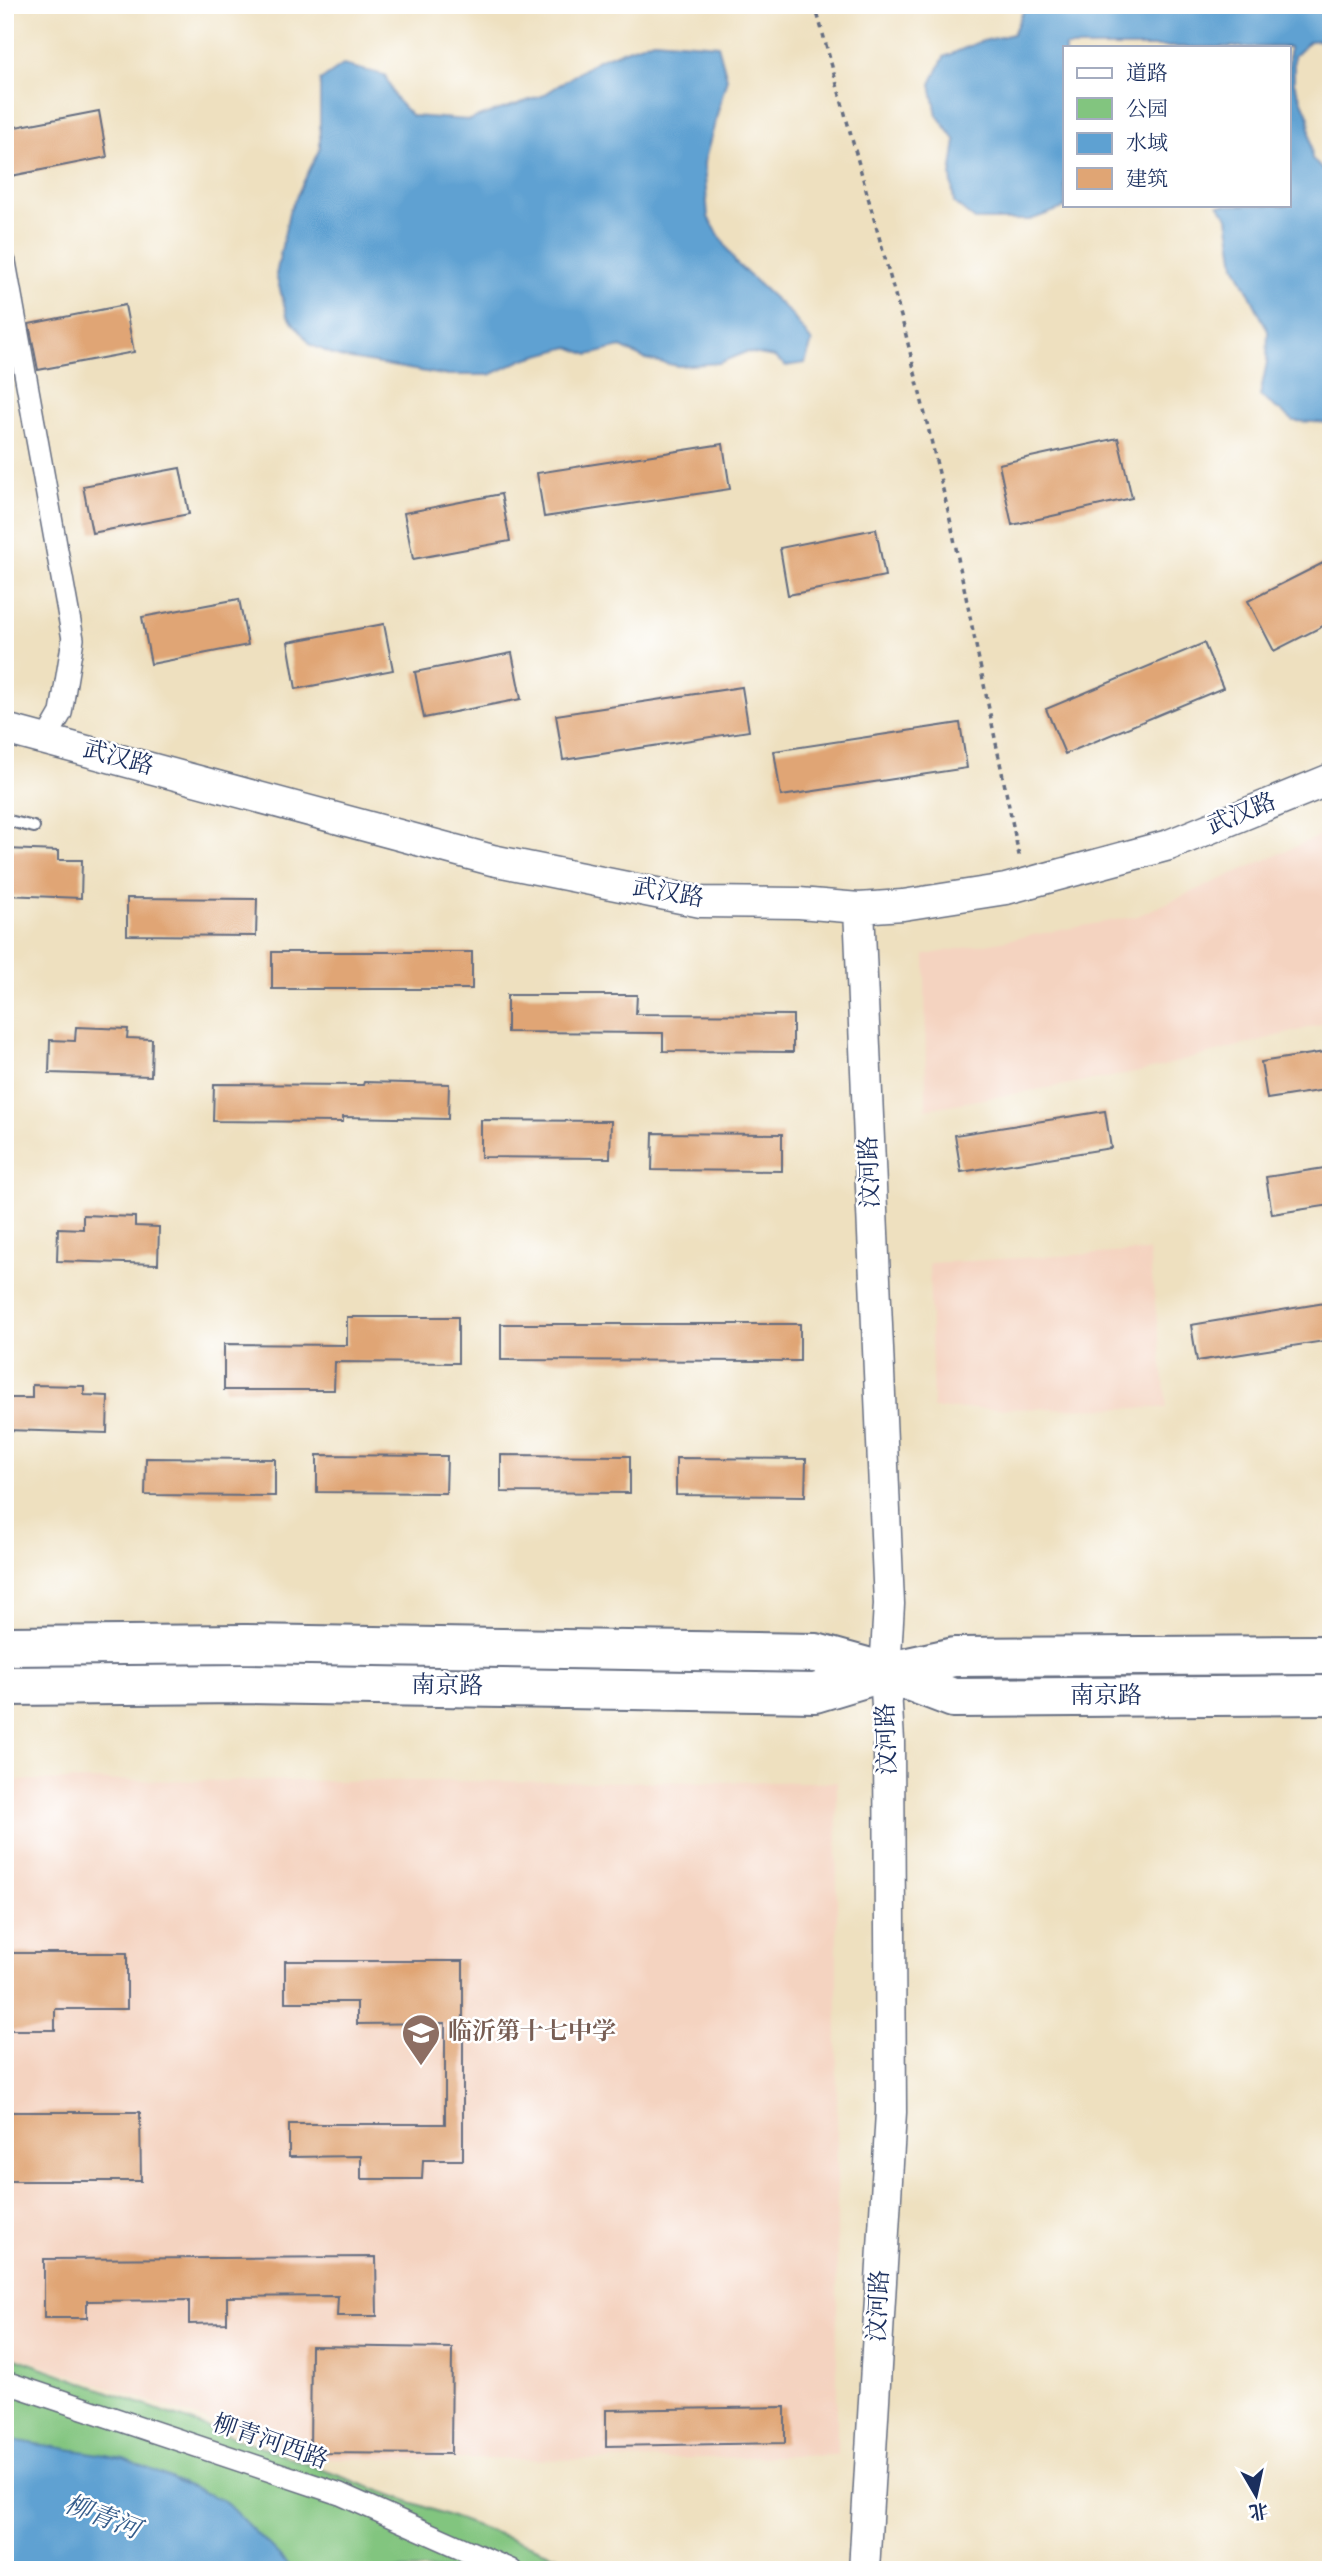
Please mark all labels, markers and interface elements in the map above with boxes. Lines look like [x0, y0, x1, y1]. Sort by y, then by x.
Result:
legend [1063, 46, 1290, 206]
text: 道路 [1126, 62, 1168, 85]
text: 公园 [1126, 98, 1168, 121]
text: 水域 [1126, 132, 1168, 155]
text: 建筑 [1126, 168, 1168, 191]
street label: 武汉路 [80, 735, 157, 780]
street label: 武汉路 [1203, 788, 1280, 840]
street label: 武汉路 [630, 873, 706, 912]
street label: 汶河路 [855, 1136, 884, 1209]
street label: 南京路 [411, 1671, 483, 1700]
street label: 南京路 [1070, 1682, 1142, 1709]
street label: 汶河路 [872, 1703, 901, 1776]
school or university icon: 临沂第十七中学 [400, 2012, 442, 2067]
place label: 临沂第十七中学 [448, 2018, 616, 2045]
street label: 汶河路 [863, 2269, 894, 2343]
street label: 柳青河西路 [209, 2409, 332, 2474]
north arrow [1220, 2460, 1290, 2530]
water label: 柳青河 [61, 2490, 148, 2546]
text: 北 [1247, 2498, 1269, 2522]

